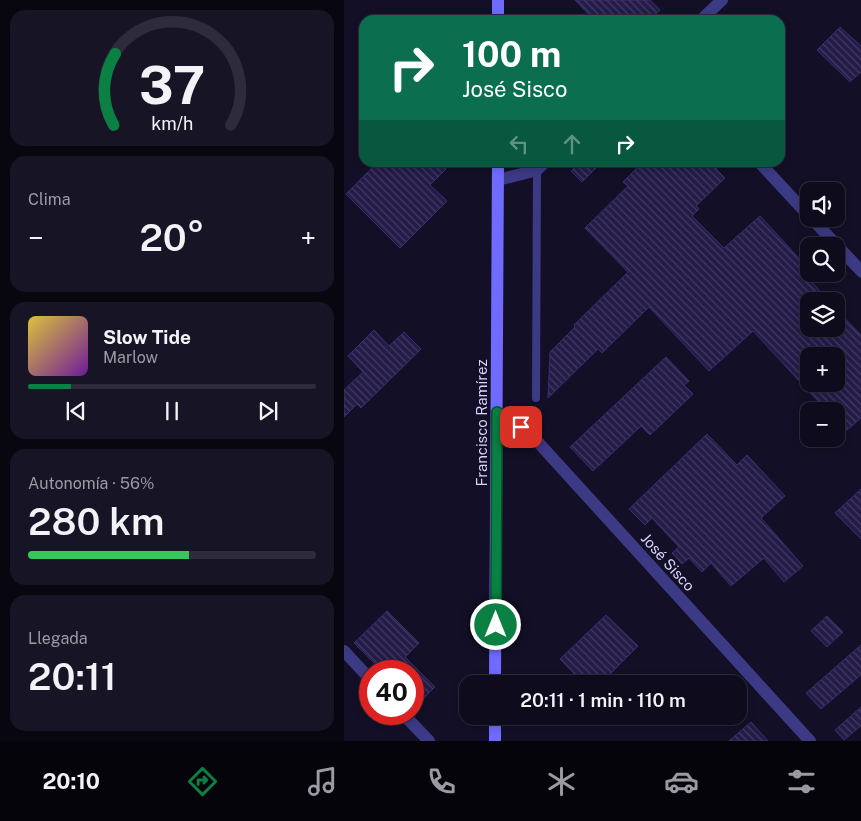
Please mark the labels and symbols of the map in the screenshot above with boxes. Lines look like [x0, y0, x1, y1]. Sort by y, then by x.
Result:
street label: Francisco Ramírez [473, 359, 490, 487]
pin [500, 406, 542, 448]
street label: José Sisco [638, 530, 698, 594]
position arrow [469, 598, 521, 650]
speed limit sign: 40 [359, 660, 424, 725]

